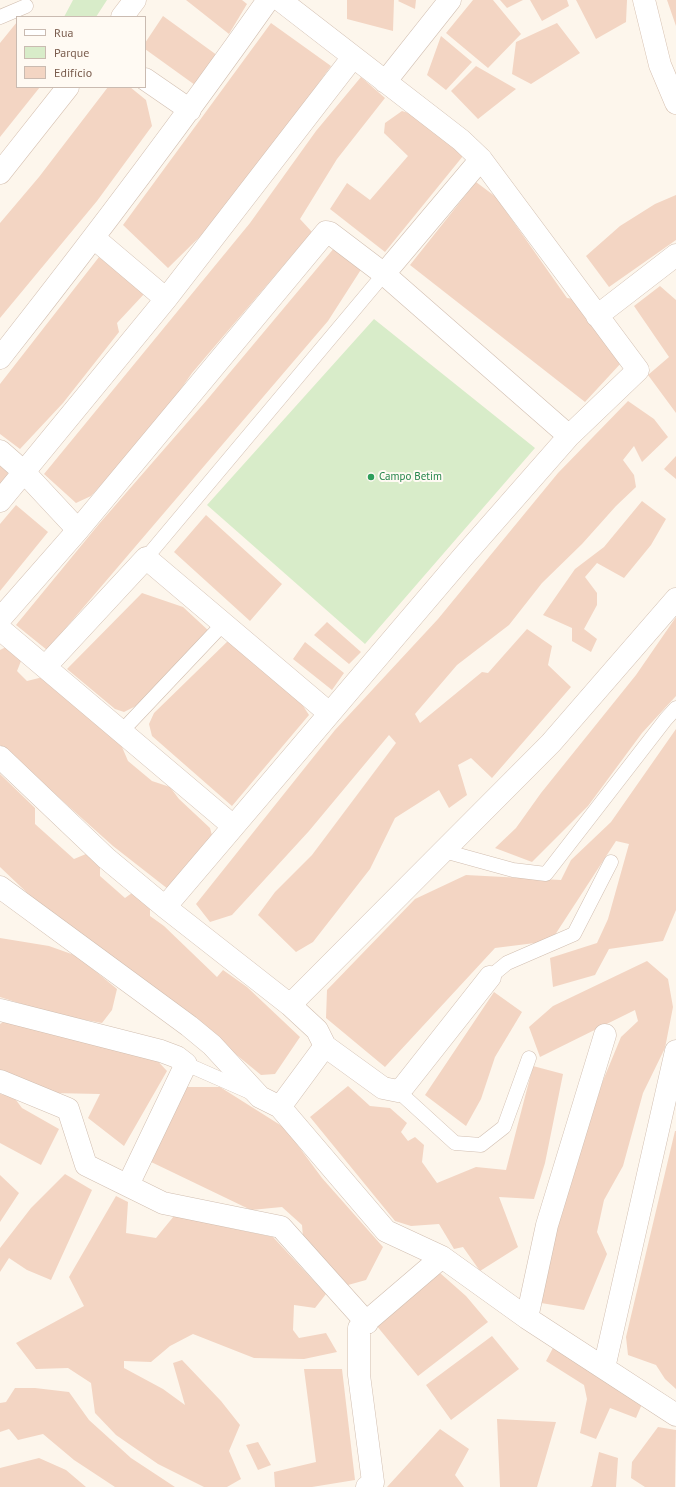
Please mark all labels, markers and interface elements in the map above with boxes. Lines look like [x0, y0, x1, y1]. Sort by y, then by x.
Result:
legend [16, 16, 146, 88]
text: Rua [54, 25, 73, 40]
text: Parque [54, 45, 89, 60]
text: Edifício [54, 65, 92, 80]
place label: Campo Betim [379, 470, 442, 484]
marker: Campo Betim [366, 472, 376, 482]

